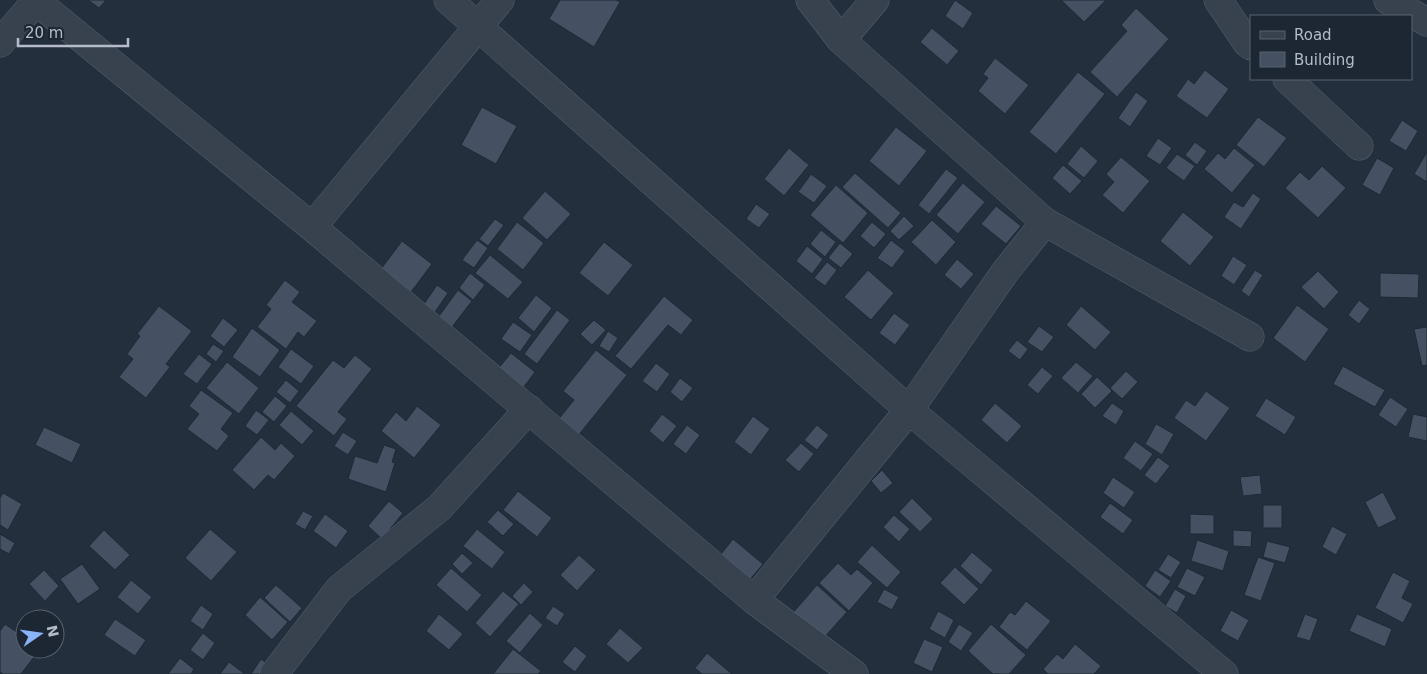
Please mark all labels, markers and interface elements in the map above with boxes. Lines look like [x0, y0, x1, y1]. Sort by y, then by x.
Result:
scale bar [18, 15, 128, 47]
legend [1250, 15, 1412, 80]
text: 20 m [25, 24, 63, 42]
text: Road [1294, 26, 1332, 44]
text: Building [1294, 51, 1355, 69]
north arrow [15, 609, 65, 659]
text: N [44, 624, 62, 639]

